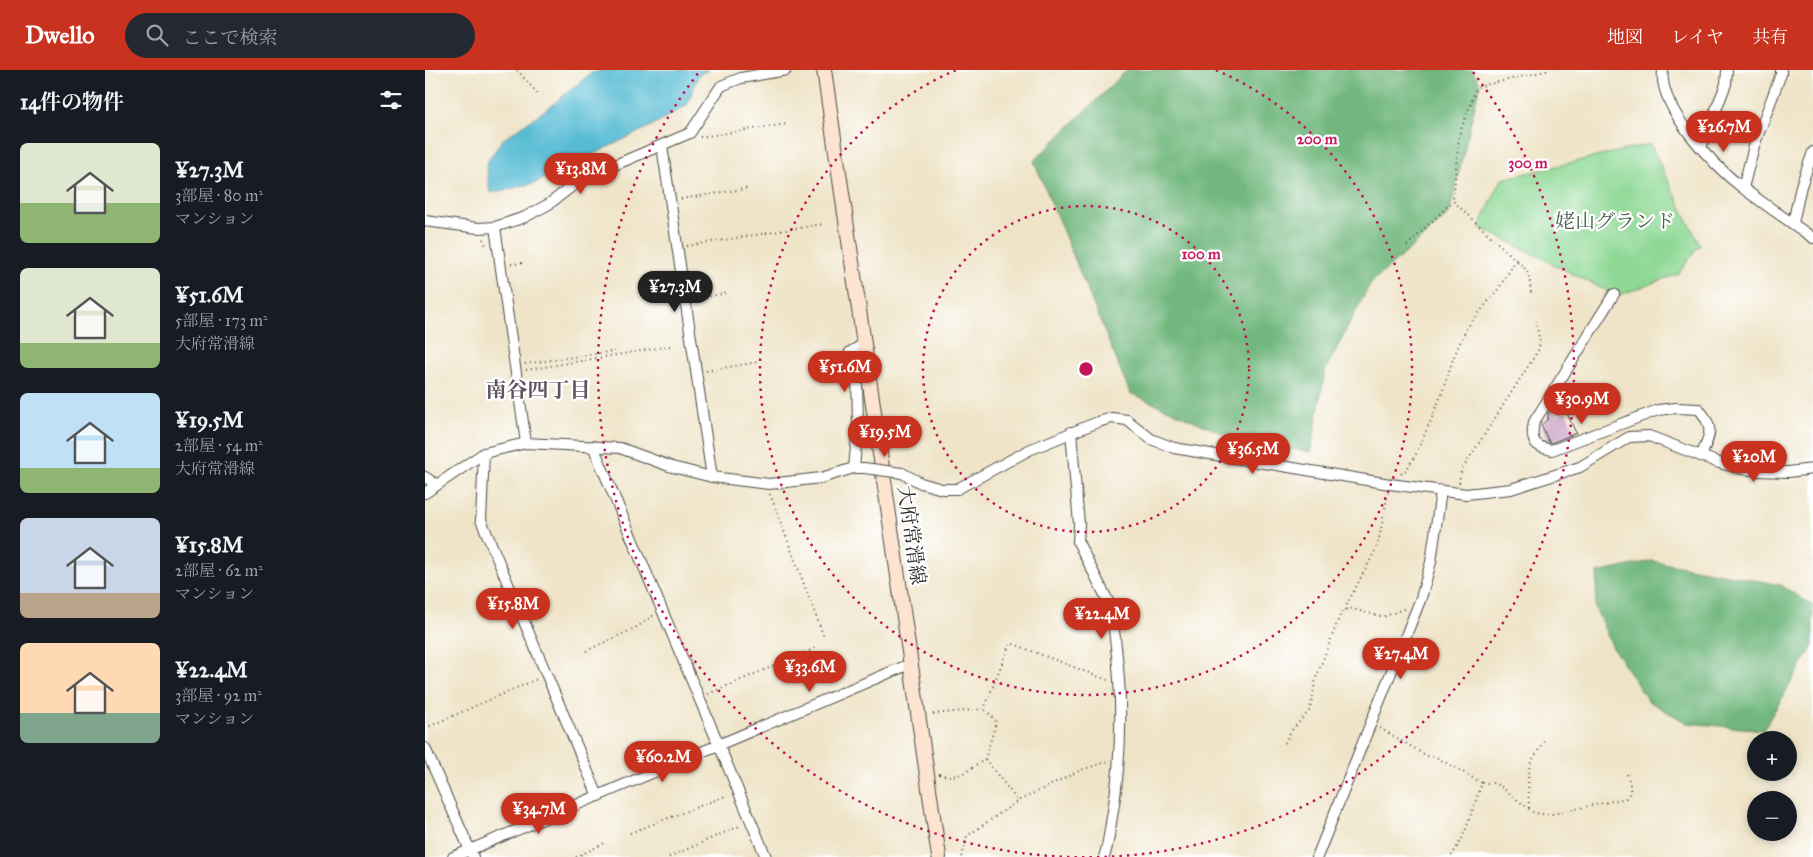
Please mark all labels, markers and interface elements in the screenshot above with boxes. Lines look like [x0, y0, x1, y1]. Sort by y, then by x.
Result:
search box [125, 13, 475, 58]
text: Dwello [25, 20, 95, 50]
icon: search [143, 21, 171, 49]
text: ここで検索 [183, 26, 278, 49]
text: 地図 [1607, 26, 1643, 48]
text: レイヤ [1671, 26, 1724, 48]
text: 共有 [1752, 26, 1788, 48]
icon: filters [377, 86, 405, 114]
text: 14件の物件 [20, 89, 124, 115]
pin: ¥26.7M [1683, 111, 1765, 153]
text: ¥26.7M [1697, 117, 1751, 136]
text: 200 m [1297, 130, 1338, 148]
pin: ¥13.8M [540, 152, 622, 195]
text: 300 m [1508, 154, 1548, 173]
text: ¥27.3M [175, 157, 244, 183]
text: ¥13.8M [555, 159, 607, 178]
icon: home [60, 163, 120, 223]
text: 3部屋 · 80 m² [175, 186, 263, 205]
text: マンション [175, 209, 254, 228]
park label: 姥山グランド [1555, 209, 1675, 233]
text: 100 m [1181, 245, 1221, 263]
pin: ¥27.3M [634, 270, 716, 313]
text: ¥27.3M [649, 277, 701, 296]
text: ¥51.6M [175, 282, 244, 308]
icon: home [60, 288, 120, 348]
text: 5部屋 · 173 m² [175, 311, 268, 330]
text: 大府常滑線 [175, 334, 255, 353]
pin: ¥51.6M [804, 350, 886, 393]
text: ¥51.6M [819, 357, 871, 376]
centre of rings [1077, 360, 1095, 378]
district label: 南谷四丁目 [486, 377, 591, 403]
pin: ¥30.9M [1541, 382, 1623, 425]
text: ¥30.9M [1555, 389, 1609, 408]
text: ¥19.5M [175, 407, 244, 433]
icon: home [60, 413, 120, 473]
pin: ¥19.5M [844, 416, 926, 458]
text: ¥19.5M [859, 422, 911, 441]
pin: ¥36.5M [1212, 432, 1294, 475]
text: 2部屋 · 54 m² [175, 436, 263, 455]
text: ¥36.5M [1227, 439, 1279, 458]
pin: ¥20M [1724, 440, 1784, 483]
text: ¥20M [1732, 447, 1776, 466]
text: 大府常滑線 [175, 459, 255, 478]
street label: 大府常滑線 [893, 484, 931, 586]
text: ¥15.8M [175, 532, 243, 558]
icon: home [60, 538, 120, 598]
text: 2部屋 · 62 m² [175, 561, 263, 580]
text: マンション [175, 584, 254, 603]
pin: ¥15.8M [472, 588, 554, 630]
text: ¥15.8M [487, 594, 539, 613]
pin: ¥22.4M [1061, 598, 1143, 640]
text: ¥22.4M [1074, 604, 1130, 623]
pin: ¥27.4M [1360, 638, 1442, 680]
text: ¥27.4M [1373, 644, 1429, 663]
pin: ¥33.6M [769, 650, 851, 693]
text: ¥22.4M [175, 657, 248, 683]
text: ¥33.6M [784, 657, 836, 676]
icon: home [60, 663, 120, 723]
text: 3部屋 · 92 m² [175, 686, 262, 705]
text: マンション [175, 709, 254, 728]
map controls [1747, 731, 1797, 841]
button: + [1747, 731, 1797, 781]
pin: ¥60.2M [622, 740, 704, 783]
text: ¥60.2M [635, 747, 691, 766]
button: − [1747, 791, 1797, 841]
pin: ¥34.7M [498, 792, 580, 835]
text: ¥34.7M [512, 799, 566, 818]

